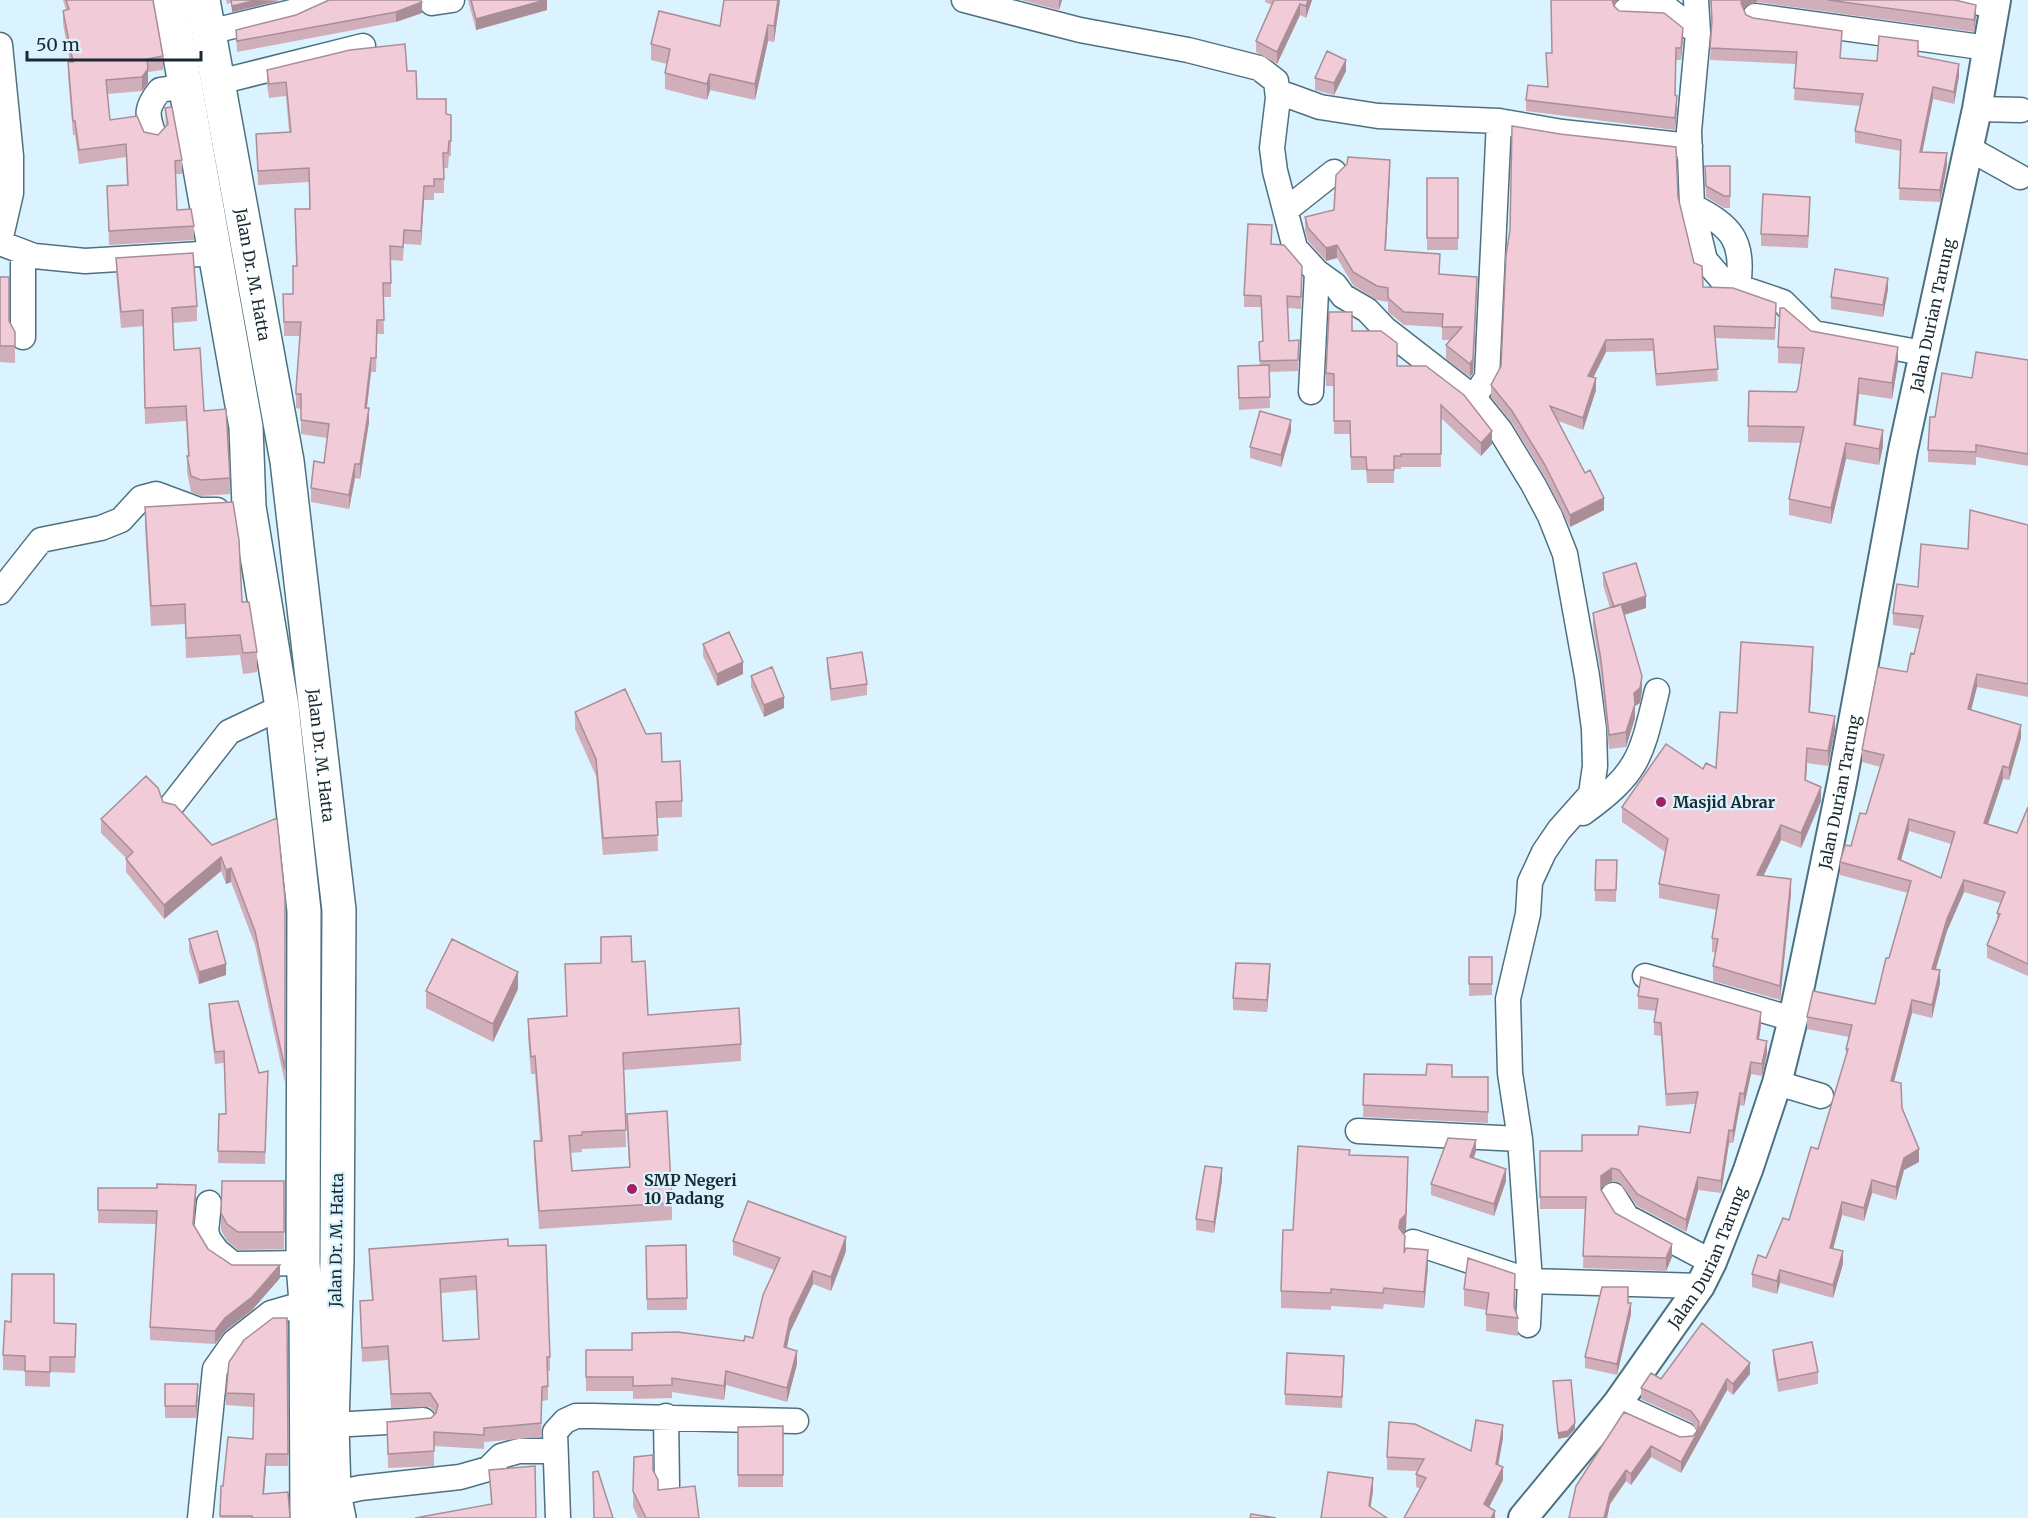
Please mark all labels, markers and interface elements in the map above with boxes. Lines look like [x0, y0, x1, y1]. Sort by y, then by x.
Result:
scale bar [27, 24, 201, 62]
text: 50 m [36, 33, 80, 56]
street label: Jalan Dr. M. Hatta [231, 206, 275, 343]
street label: Jalan Durian Tarung [1906, 236, 1959, 395]
street label: Jalan Dr. M. Hatta [303, 687, 339, 824]
street label: Jalan Durian Tarung [1814, 713, 1864, 872]
place label: Masjid Abrar [1673, 792, 1776, 812]
marker: Masjid Abrar [1654, 795, 1668, 809]
place label: SMP Negeri 10 Padang [644, 1170, 737, 1208]
street label: Jalan Dr. M. Hatta [325, 1172, 347, 1308]
marker: SMP Negeri 10 Padang [625, 1182, 639, 1196]
street label: Jalan Durian Tarung [1663, 1183, 1751, 1333]

